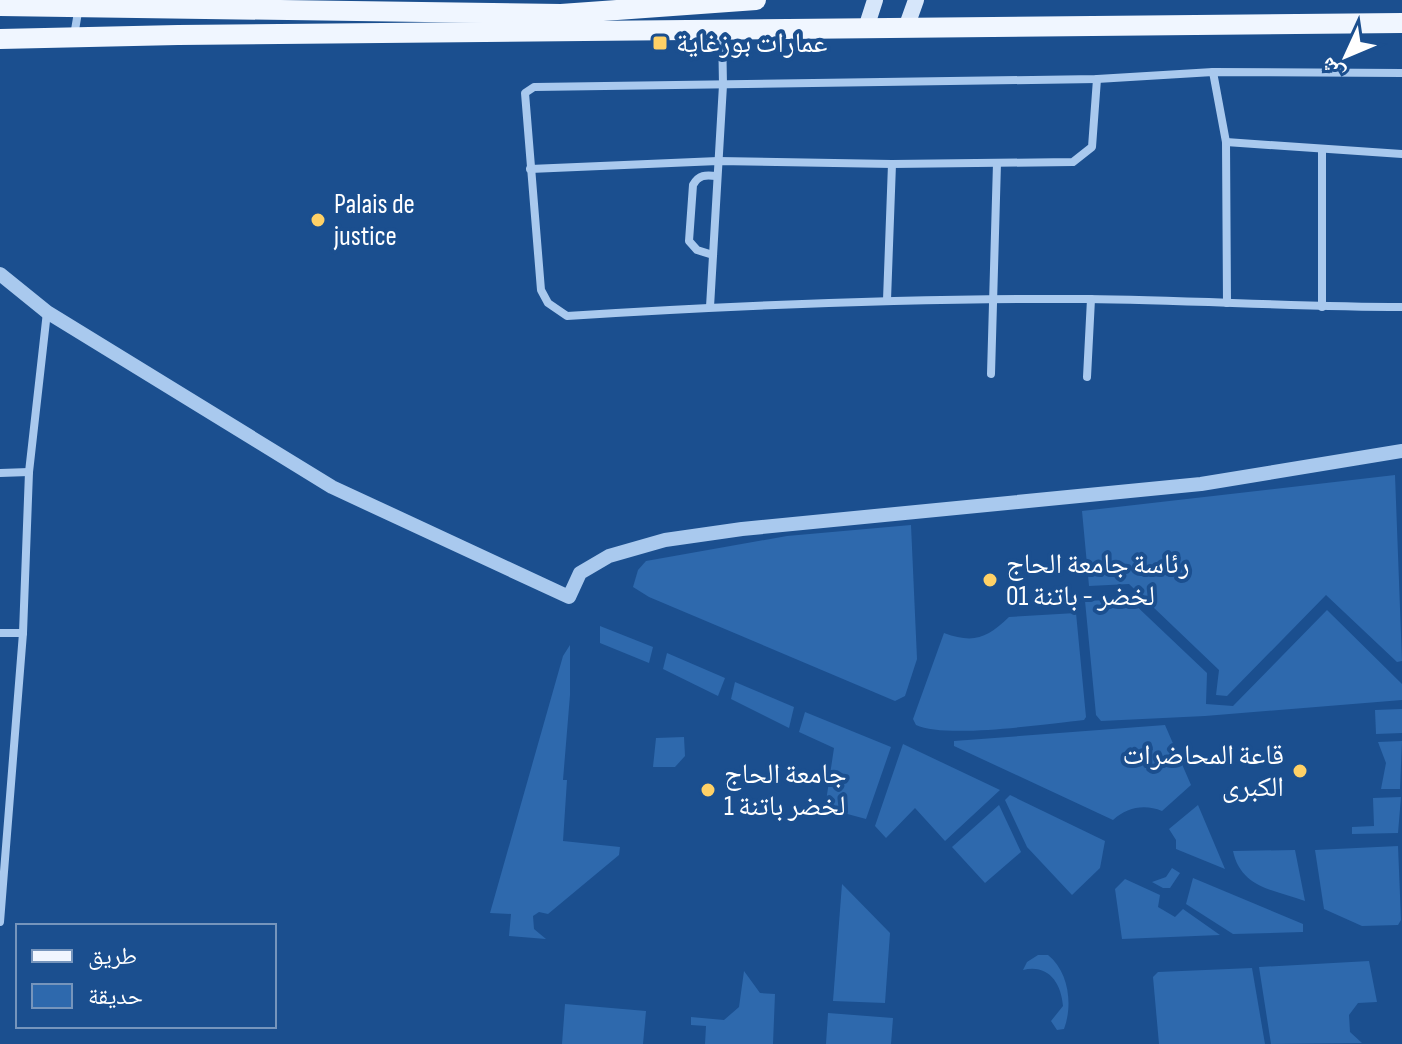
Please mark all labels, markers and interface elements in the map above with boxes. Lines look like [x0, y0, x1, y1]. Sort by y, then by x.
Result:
north arrow [1306, 16, 1386, 96]
place label: عمارات بوزغاية [676, 27, 827, 60]
marker: عمارات بوزغاية [651, 34, 669, 52]
text: ش [1315, 51, 1351, 87]
place label: Palais de justice [333, 188, 415, 253]
marker: Palais de justice [309, 211, 327, 229]
place label: رئاسة جامعة الحاج لخضر - باتنة 01 [1006, 548, 1190, 613]
marker: رئاسة جامعة الحاج لخضر - باتنة 01 [981, 571, 999, 589]
place label: قاعة المحاضرات الكبرى [1122, 739, 1284, 804]
place label: جامعة الحاج لخضر باتنة 1 [724, 758, 847, 823]
marker: قاعة المحاضرات الكبرى [1291, 762, 1309, 780]
marker: جامعة الحاج لخضر باتنة 1 [699, 781, 717, 799]
legend [16, 924, 276, 1028]
text: طريق [88, 942, 137, 971]
text: حديقة [88, 982, 143, 1011]

